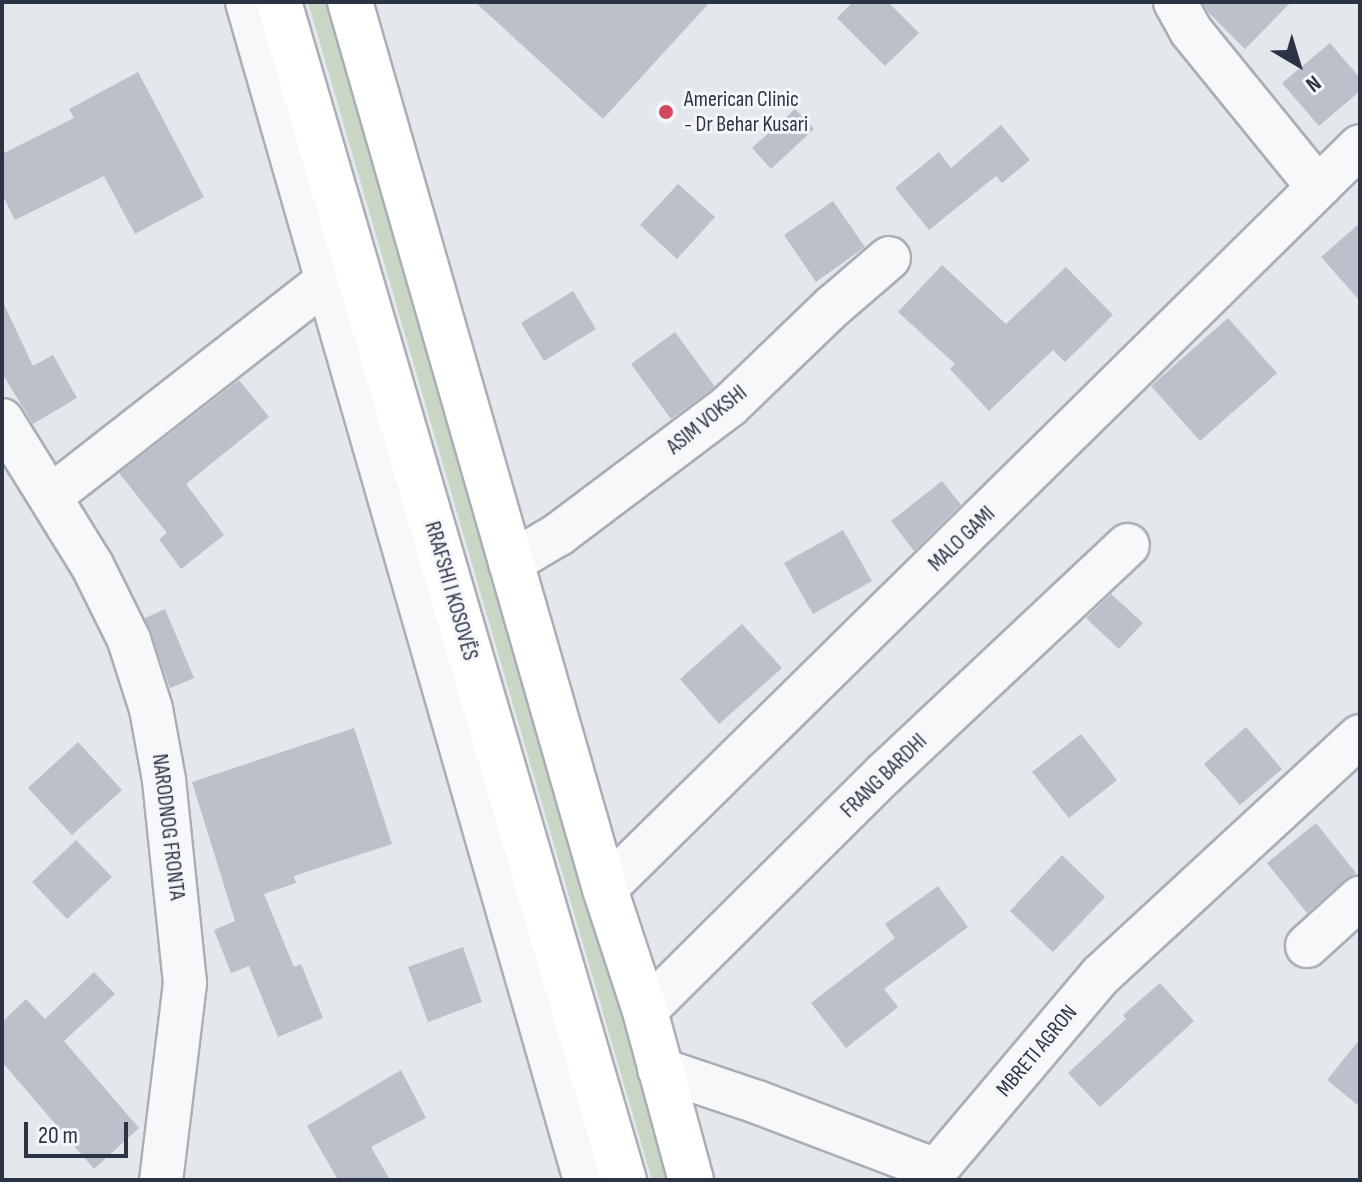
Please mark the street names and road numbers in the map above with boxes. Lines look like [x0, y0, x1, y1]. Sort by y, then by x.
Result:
street label: ASIM VOKSHI [662, 380, 752, 460]
street label: MALO GAMI [923, 501, 1001, 577]
street label: RRAFSHI I KOSOVËS [419, 519, 483, 663]
street label: FRANG BARDHI [835, 728, 933, 824]
street label: NARODNOG FRONTA [146, 752, 190, 902]
street label: MBRETI AGRON [991, 1000, 1083, 1102]

